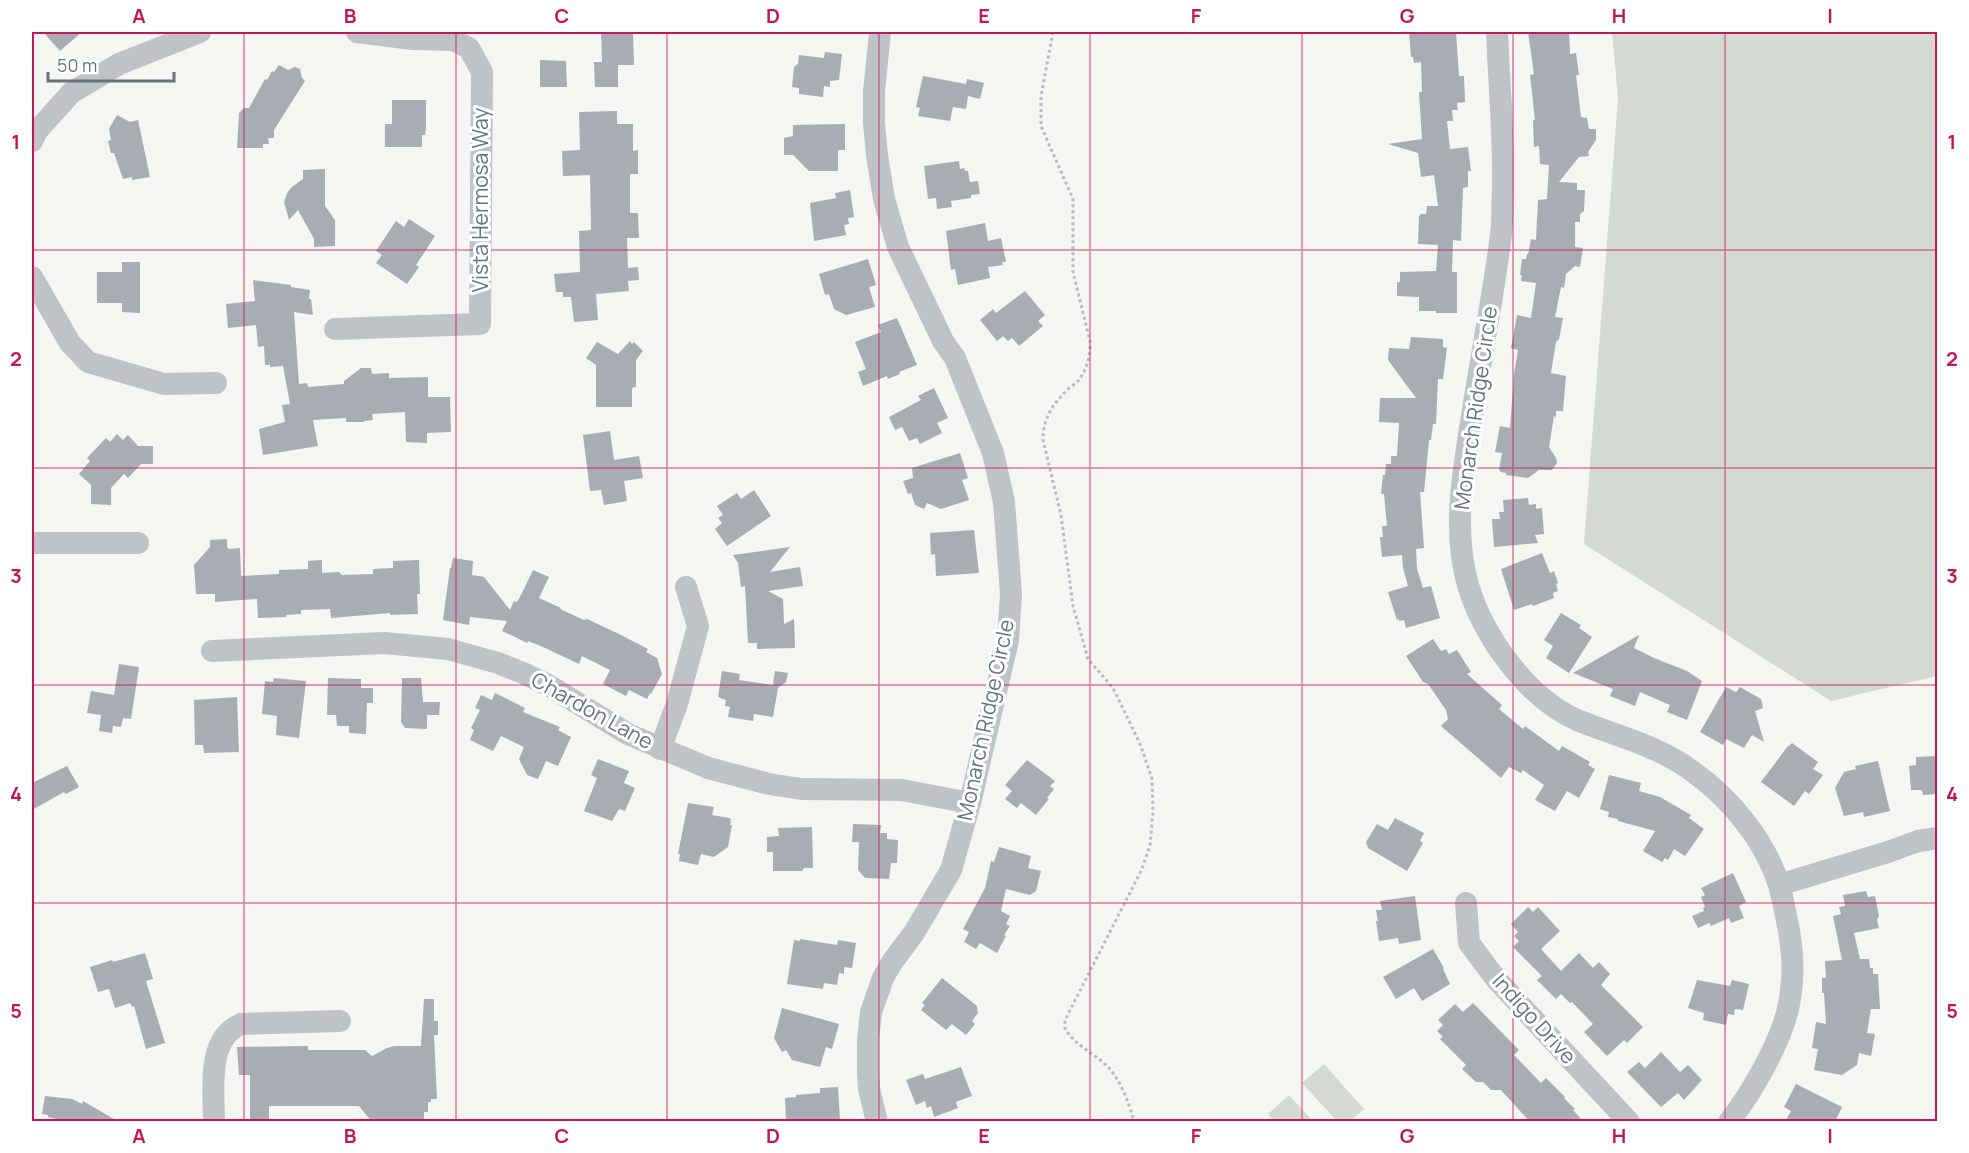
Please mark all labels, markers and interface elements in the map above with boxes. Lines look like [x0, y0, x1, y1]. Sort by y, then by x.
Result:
text: A [132, 2, 146, 29]
text: B [344, 2, 357, 29]
text: C [555, 2, 569, 29]
text: D [766, 2, 780, 29]
text: E [978, 2, 990, 29]
text: F [1191, 2, 1202, 29]
text: G [1400, 2, 1415, 29]
text: H [1612, 2, 1626, 29]
text: I [1827, 2, 1833, 29]
scale bar [48, 45, 174, 83]
text: 50 m [57, 53, 97, 77]
street label: Vista Hermosa Way [466, 108, 494, 292]
text: 1 [12, 128, 20, 155]
text: 1 [1948, 128, 1956, 155]
street label: Monarch Ridge Circle [1447, 304, 1503, 511]
text: 2 [10, 345, 22, 372]
text: 2 [1946, 345, 1958, 372]
text: 3 [10, 562, 22, 589]
text: 3 [1946, 562, 1958, 589]
street label: Monarch Ridge Circle [950, 617, 1020, 823]
street label: Chardon Lane [527, 665, 658, 755]
text: 4 [10, 780, 22, 807]
text: 4 [1946, 780, 1958, 807]
street label: Indigo Drive [1487, 967, 1583, 1070]
text: 5 [10, 997, 22, 1024]
text: 5 [1946, 997, 1958, 1024]
text: A [132, 1122, 146, 1149]
text: B [344, 1122, 357, 1149]
text: C [555, 1122, 569, 1149]
text: D [766, 1122, 780, 1149]
text: E [978, 1122, 990, 1149]
text: F [1191, 1122, 1202, 1149]
text: G [1400, 1122, 1415, 1149]
text: H [1612, 1122, 1626, 1149]
text: I [1827, 1122, 1833, 1149]

